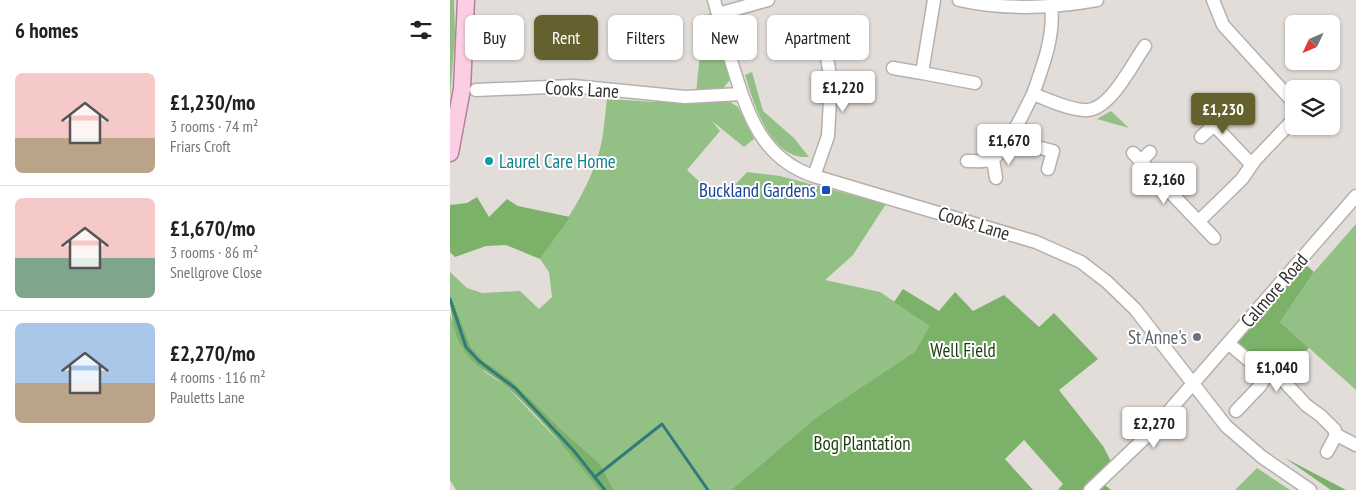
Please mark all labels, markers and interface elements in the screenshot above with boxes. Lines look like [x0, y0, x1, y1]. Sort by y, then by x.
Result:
chip: Buy [465, 15, 524, 60]
chip: Rent [534, 15, 598, 60]
chip: Filters [608, 15, 683, 60]
chip: New [693, 15, 757, 60]
chip: Apartment [767, 15, 869, 60]
north arrow [1285, 15, 1340, 70]
map controls [1285, 15, 1340, 135]
icon: filters [407, 16, 435, 44]
text: 6 homes [15, 17, 78, 44]
pin: £1,220 [802, 70, 884, 113]
street label: Cooks Lane [545, 75, 620, 103]
text: £1,220 [822, 77, 864, 97]
button: layers [1285, 80, 1340, 135]
text: £1,230/mo [170, 89, 255, 116]
pin: £1,230 [1182, 92, 1264, 135]
icon: home [55, 93, 115, 153]
text: £1,230 [1202, 99, 1244, 119]
text: 3 rooms · 74 m² [170, 116, 258, 136]
pin: £1,670 [968, 124, 1050, 166]
text: £1,670 [988, 130, 1030, 150]
text: Friars Croft [170, 136, 231, 156]
place label: Laurel Care Home [499, 149, 616, 173]
marker: Laurel Care Home [483, 155, 495, 167]
pin: £2,160 [1123, 162, 1205, 205]
text: £2,160 [1143, 169, 1185, 189]
place label: Buckland Gardens [699, 178, 816, 202]
marker: Buckland Gardens [820, 184, 832, 196]
street label: Cooks Lane [935, 201, 1013, 245]
text: £1,670/mo [170, 215, 255, 242]
icon: home [55, 218, 115, 278]
text: 3 rooms · 86 m² [170, 242, 258, 262]
street label: Calmore Road [1235, 248, 1313, 332]
text: Snellgrove Close [170, 262, 262, 282]
place label: St Anne's [1128, 325, 1187, 349]
marker: St Anne's [1191, 331, 1203, 343]
park label: Well Field [930, 338, 996, 362]
text: £2,270/mo [170, 340, 255, 367]
icon: home [55, 343, 115, 403]
pin: £1,040 [1236, 350, 1318, 393]
text: £1,040 [1256, 357, 1298, 377]
text: 4 rooms · 116 m² [170, 367, 266, 387]
text: Pauletts Lane [170, 387, 245, 407]
pin: £2,270 [1113, 406, 1195, 449]
text: £2,270 [1133, 413, 1175, 433]
park label: Bog Plantation [813, 431, 911, 455]

